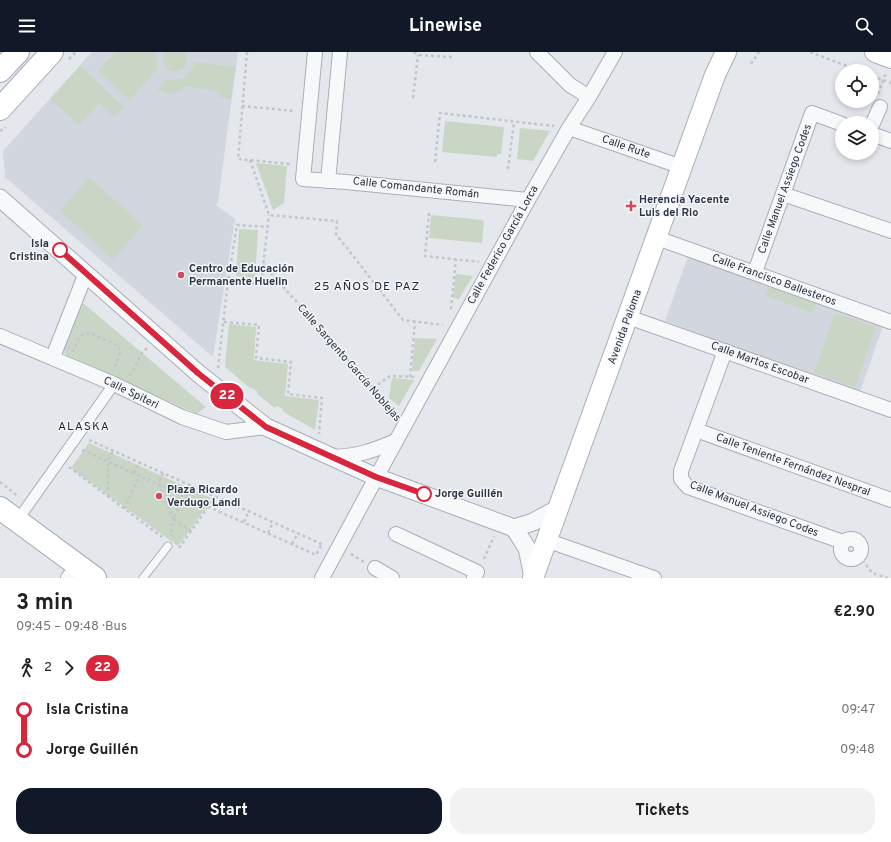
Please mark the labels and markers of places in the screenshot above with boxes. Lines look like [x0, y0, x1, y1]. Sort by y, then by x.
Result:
place label: Herencia Yacente Luis del Rio [639, 193, 729, 220]
marker: Herencia Yacente Luis del Rio [626, 201, 636, 211]
place label: Isla Cristina [9, 237, 49, 264]
marker: Isla Cristina [52, 242, 68, 258]
place label: Centro de Educación Permanente Huelin [189, 262, 294, 289]
marker: Centro de Educación Permanente Huelin [176, 270, 186, 280]
place label: Plaza Ricardo Verdugo Landi [167, 483, 240, 510]
marker: Jorge Guillén [416, 486, 432, 502]
place label: Jorge Guillén [435, 487, 503, 501]
marker: Plaza Ricardo Verdugo Landi [154, 491, 164, 501]

